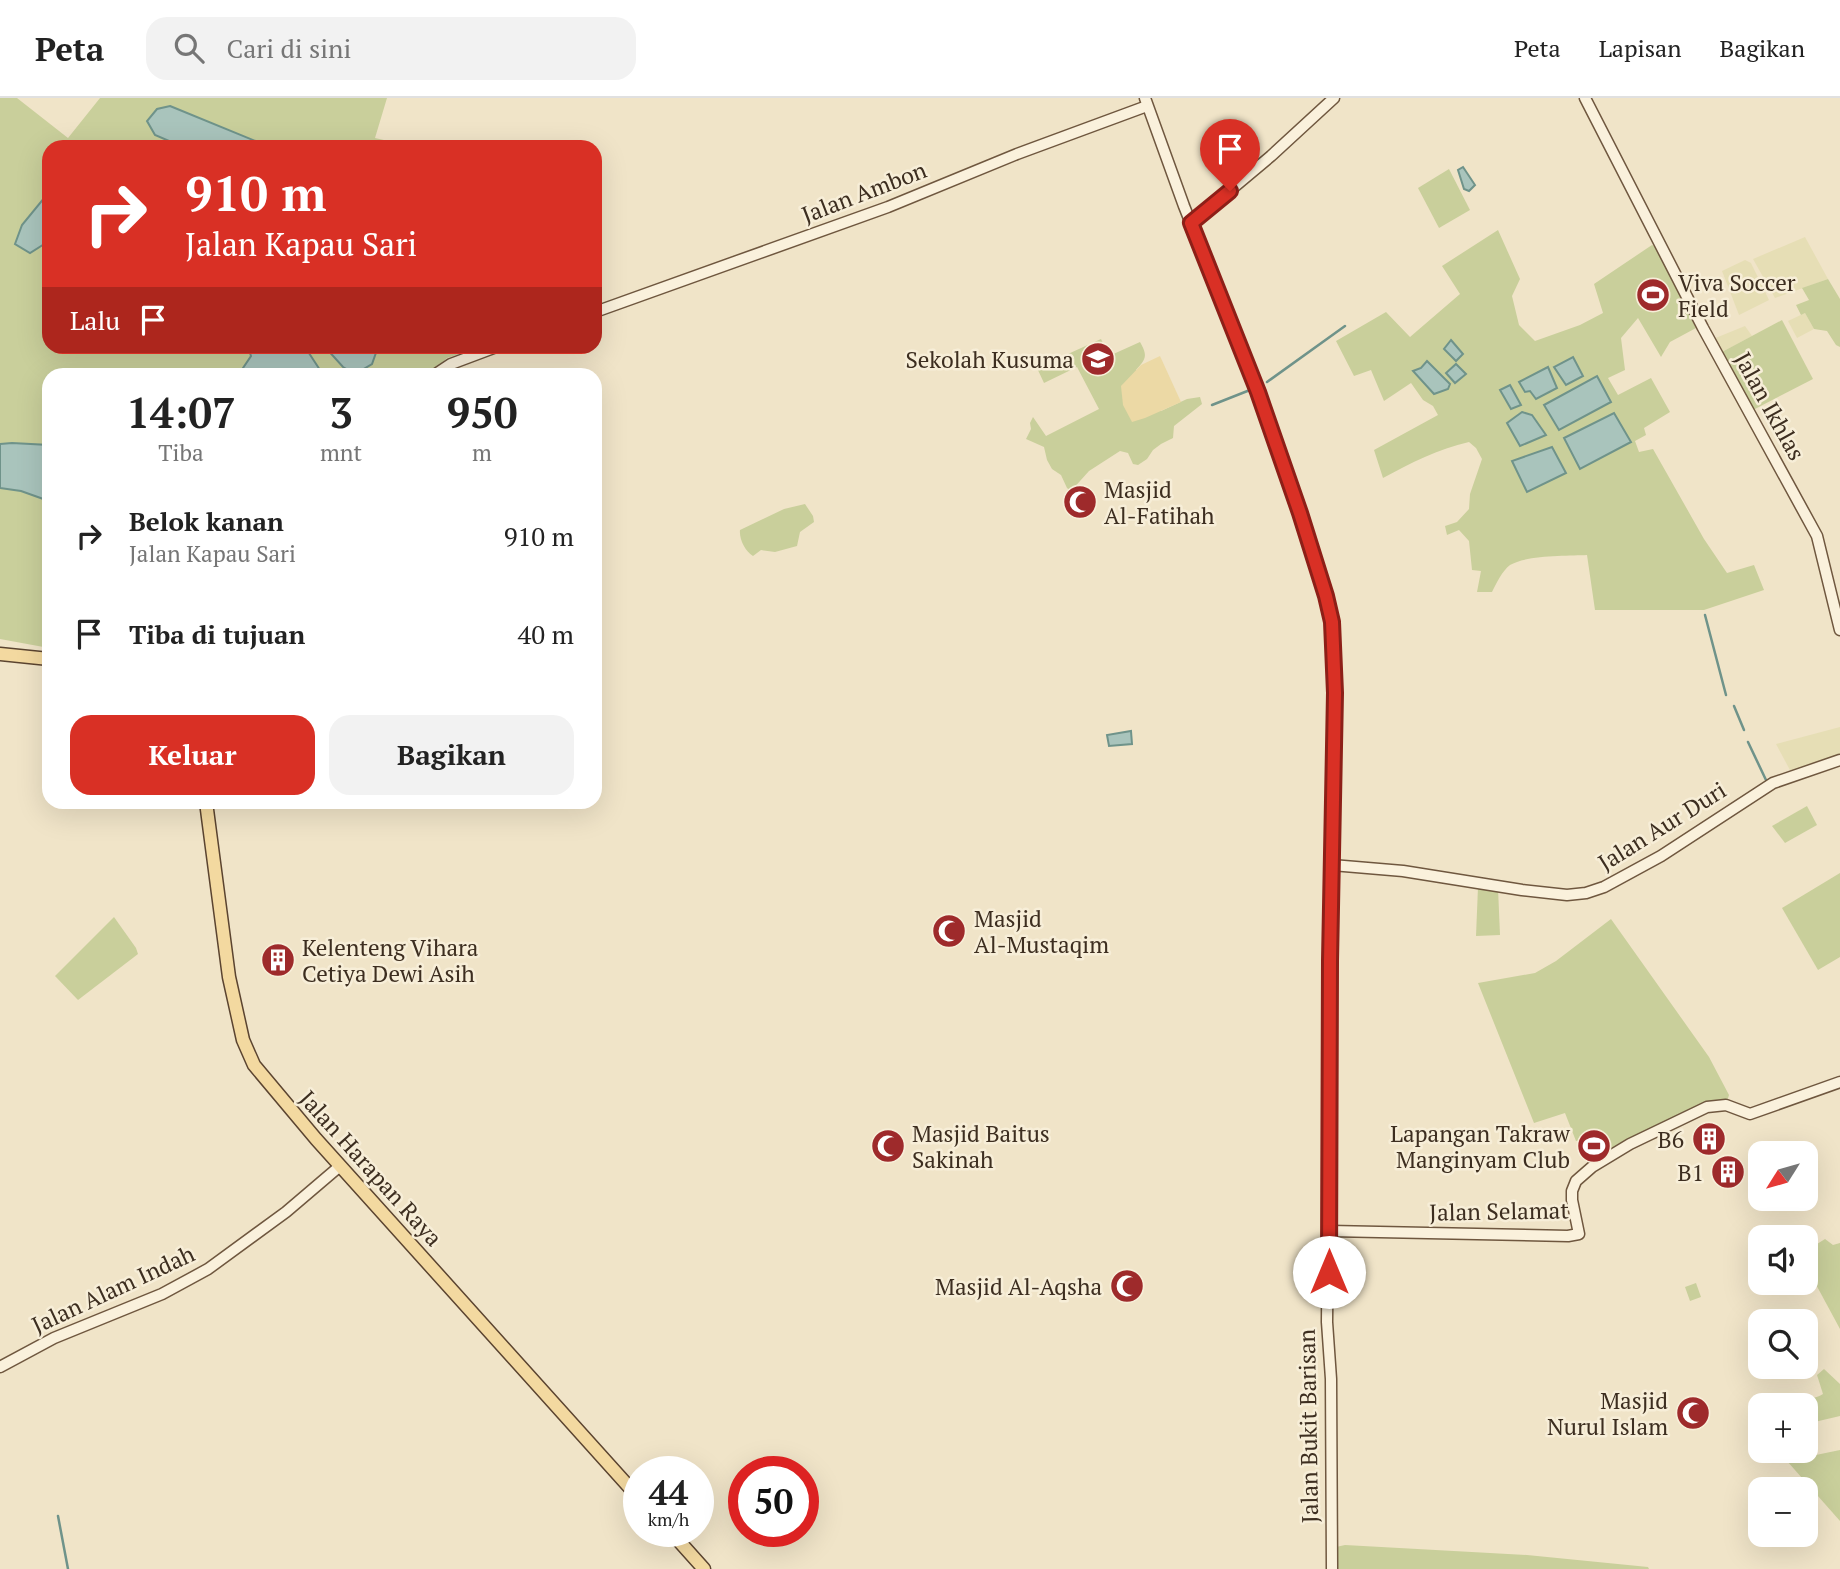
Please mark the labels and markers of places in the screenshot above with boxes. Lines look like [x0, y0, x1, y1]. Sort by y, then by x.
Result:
pin [1200, 119, 1260, 191]
place label: Viva Soccer Field [1678, 267, 1796, 324]
sports icon: Viva Soccer Field [1634, 276, 1672, 314]
school or university icon: Sekolah Kusuma [1079, 340, 1117, 378]
place label: Sekolah Kusuma [905, 344, 1074, 375]
place label: Masjid Al-Fatihah [1104, 474, 1215, 531]
mosque icon: Masjid Al-Fatihah [1061, 483, 1099, 521]
place label: Masjid Al-Mustaqim [974, 903, 1109, 960]
mosque icon: Masjid Al-Mustaqim [930, 912, 968, 950]
place label: Kelenteng Vihara Cetiya Dewi Asih [302, 932, 479, 989]
building icon: Kelenteng Vihara Cetiya Dewi Asih [259, 941, 297, 979]
place label: Masjid Baitus Sakinah [912, 1118, 1050, 1175]
place label: Lapangan Takraw Manginyam Club [1390, 1118, 1570, 1175]
building icon: B6 [1690, 1120, 1728, 1158]
place label: B6 [1658, 1124, 1684, 1155]
mosque icon: Masjid Baitus Sakinah [869, 1127, 907, 1165]
sports icon: Lapangan Takraw Manginyam Club [1575, 1127, 1613, 1165]
building icon: B1 [1709, 1153, 1747, 1191]
place label: B1 [1678, 1157, 1704, 1188]
mosque icon: Masjid Al-Aqsha [1108, 1267, 1146, 1305]
place label: Masjid Al-Aqsha [935, 1271, 1102, 1302]
place label: Masjid Nurul Islam [1547, 1385, 1668, 1442]
mosque icon: Masjid Nurul Islam [1674, 1394, 1712, 1432]

